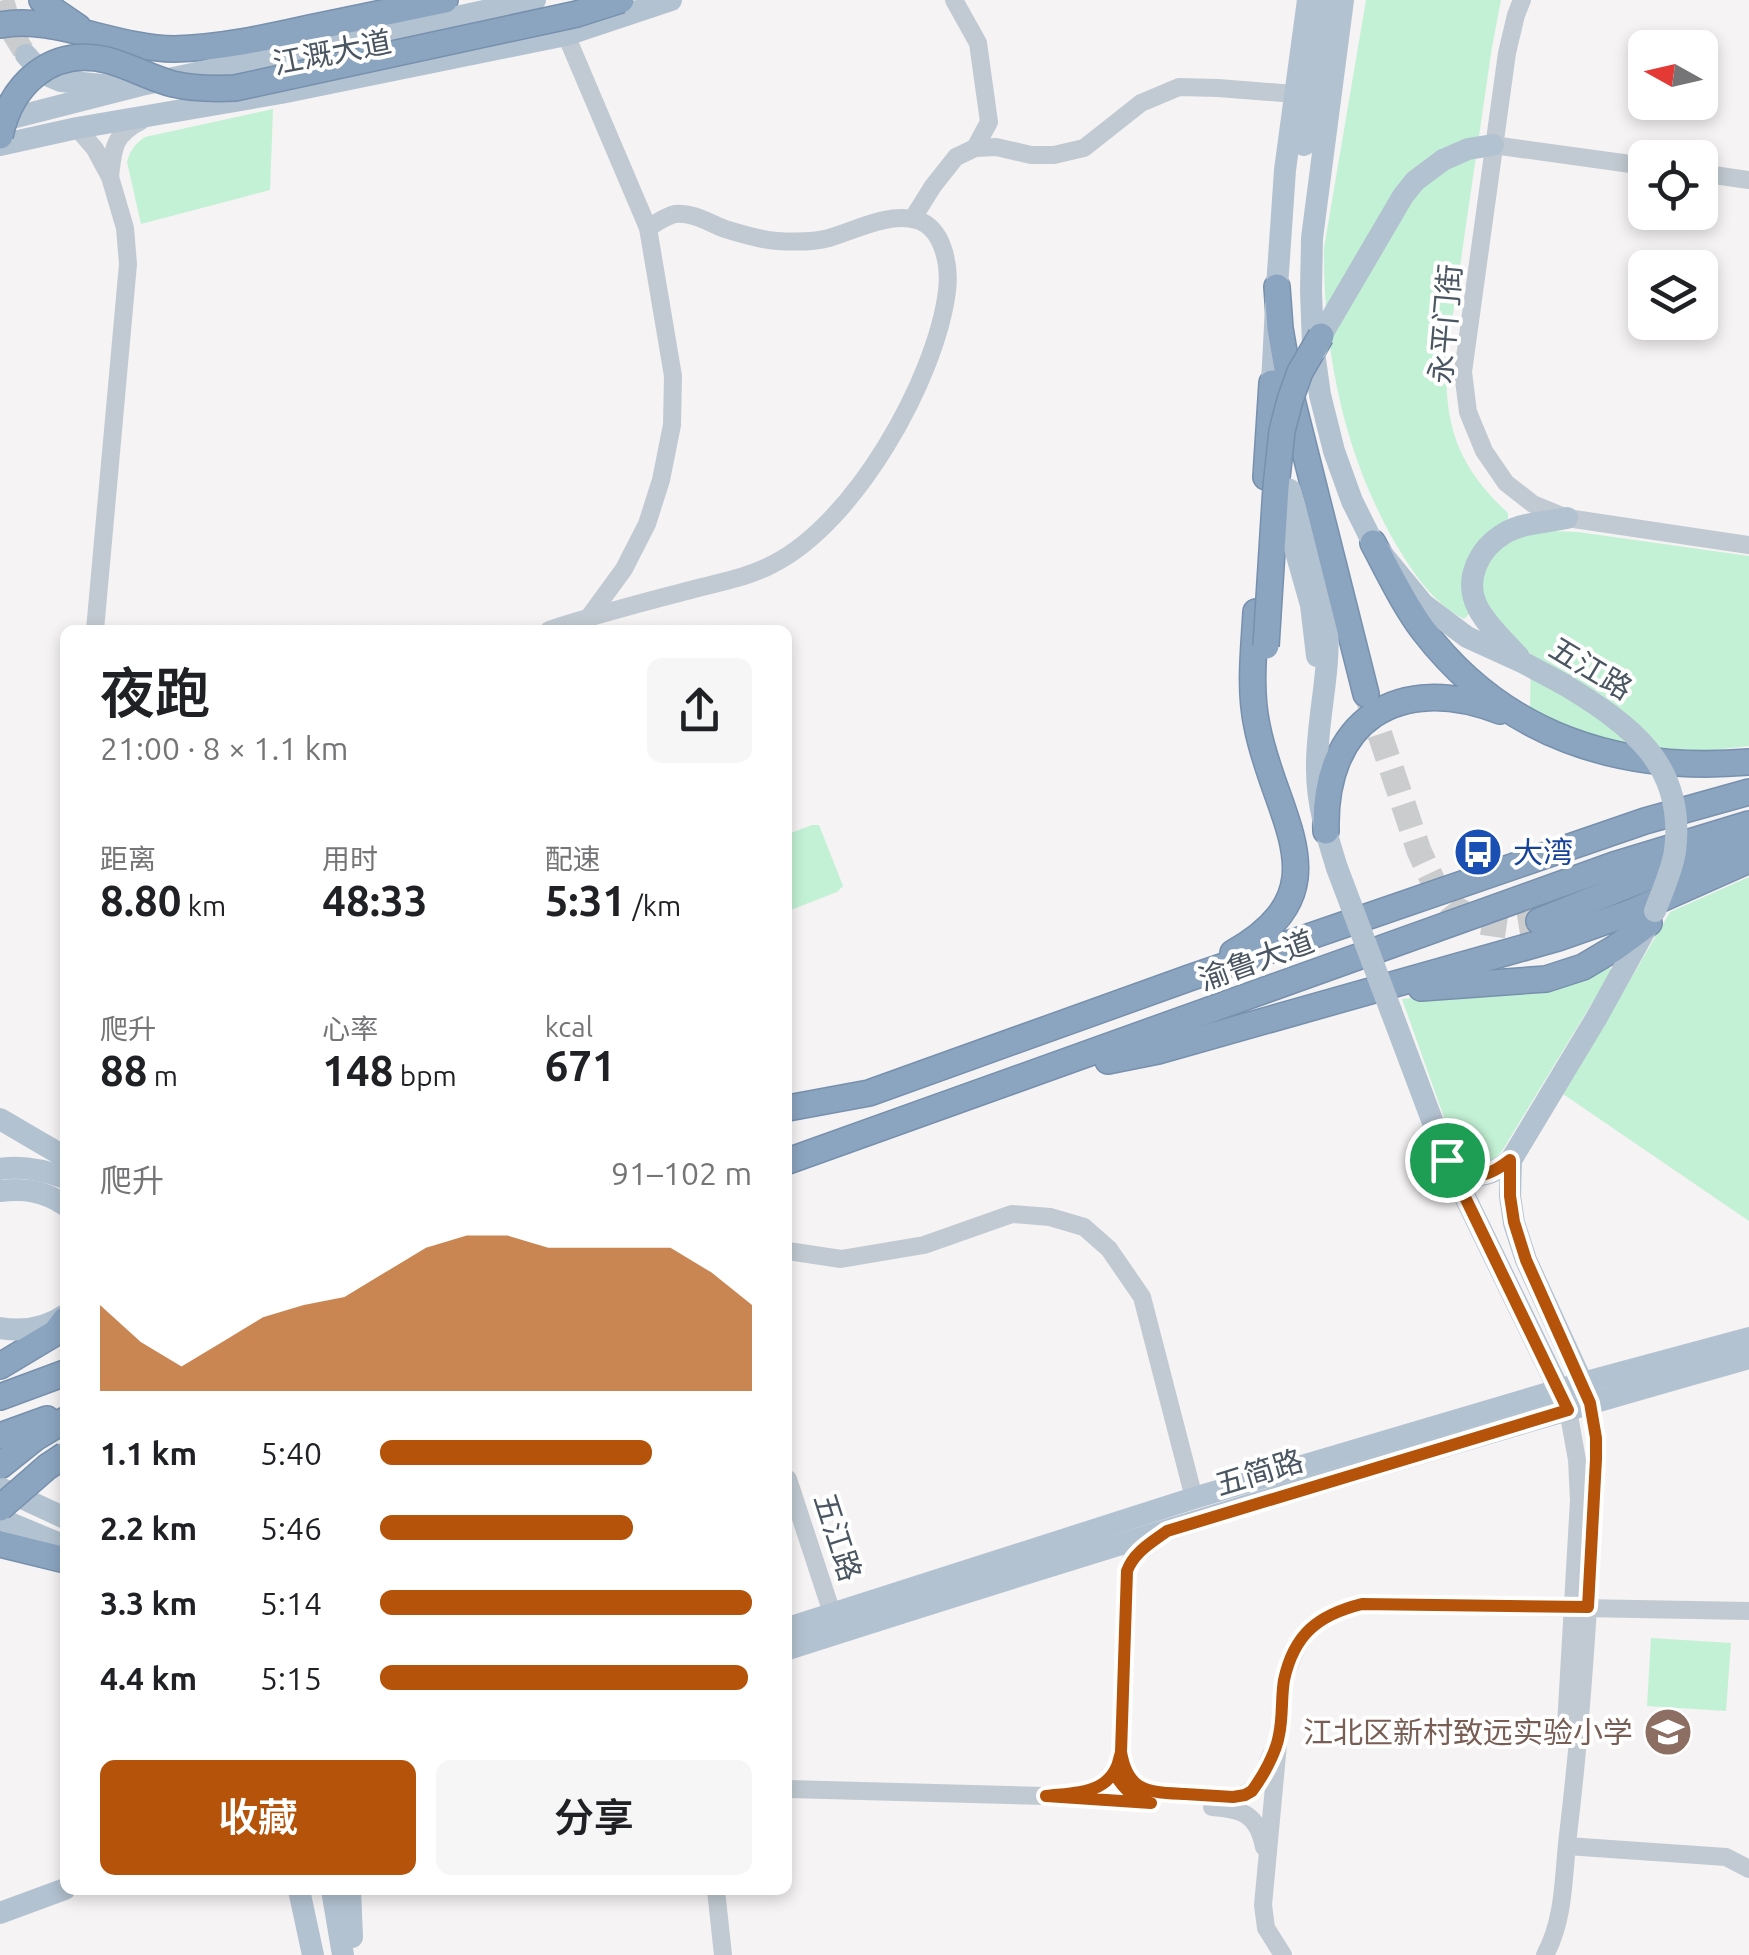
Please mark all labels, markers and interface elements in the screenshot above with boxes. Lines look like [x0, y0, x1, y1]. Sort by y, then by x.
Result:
street label: 江溉大道 [270, 24, 394, 80]
north arrow [1628, 30, 1718, 120]
map controls [1628, 30, 1718, 340]
button: locate [1628, 140, 1718, 230]
button: layers [1628, 250, 1718, 340]
street label: 永平门街 [1423, 263, 1467, 385]
street label: 五江路 [1544, 630, 1638, 706]
button: share [647, 658, 752, 763]
text: 夜跑 [100, 662, 210, 723]
text: 21:00 · 8 × 1.1 km [100, 730, 348, 766]
bus stop icon: 大湾 [1452, 826, 1504, 878]
place label: 大湾 [1513, 835, 1573, 869]
text: 距离 [100, 843, 156, 874]
text: 用时 [322, 843, 378, 874]
text: 配速 [545, 843, 601, 874]
text: 8.80 [100, 877, 181, 924]
text: 48:33 [322, 877, 427, 924]
text: 5:31 [545, 877, 626, 924]
text: km [181, 890, 226, 921]
text: /km [626, 890, 681, 921]
street label: 渝鲁大道 [1194, 924, 1318, 996]
text: kcal [545, 1011, 593, 1042]
text: 爬升 [100, 1013, 156, 1044]
text: 心率 [322, 1013, 378, 1044]
text: 671 [545, 1042, 616, 1089]
text: 88 [100, 1047, 147, 1094]
text: 148 [322, 1047, 393, 1094]
text: m [147, 1060, 178, 1091]
text: bpm [393, 1060, 457, 1091]
pin [1405, 1118, 1490, 1203]
icon: arrive [1420, 1133, 1475, 1188]
text: 91–102 m [611, 1155, 752, 1191]
text: 爬升 [100, 1162, 164, 1198]
text: 1.1 km [100, 1435, 197, 1471]
text: 5:40 [260, 1435, 322, 1471]
street label: 五简路 [1211, 1443, 1307, 1501]
street label: 五江路 [808, 1489, 868, 1585]
text: 2.2 km [100, 1510, 197, 1546]
text: 5:46 [260, 1510, 322, 1546]
text: 3.3 km [100, 1585, 197, 1621]
text: 5:14 [260, 1585, 322, 1621]
text: 4.4 km [100, 1660, 197, 1696]
text: 5:15 [260, 1660, 322, 1696]
school or university icon: 江北区新村致远实验小学 [1642, 1706, 1694, 1758]
place label: 江北区新村致远实验小学 [1303, 1715, 1633, 1749]
button: 收藏 [100, 1760, 416, 1875]
button: 分享 [436, 1760, 752, 1875]

